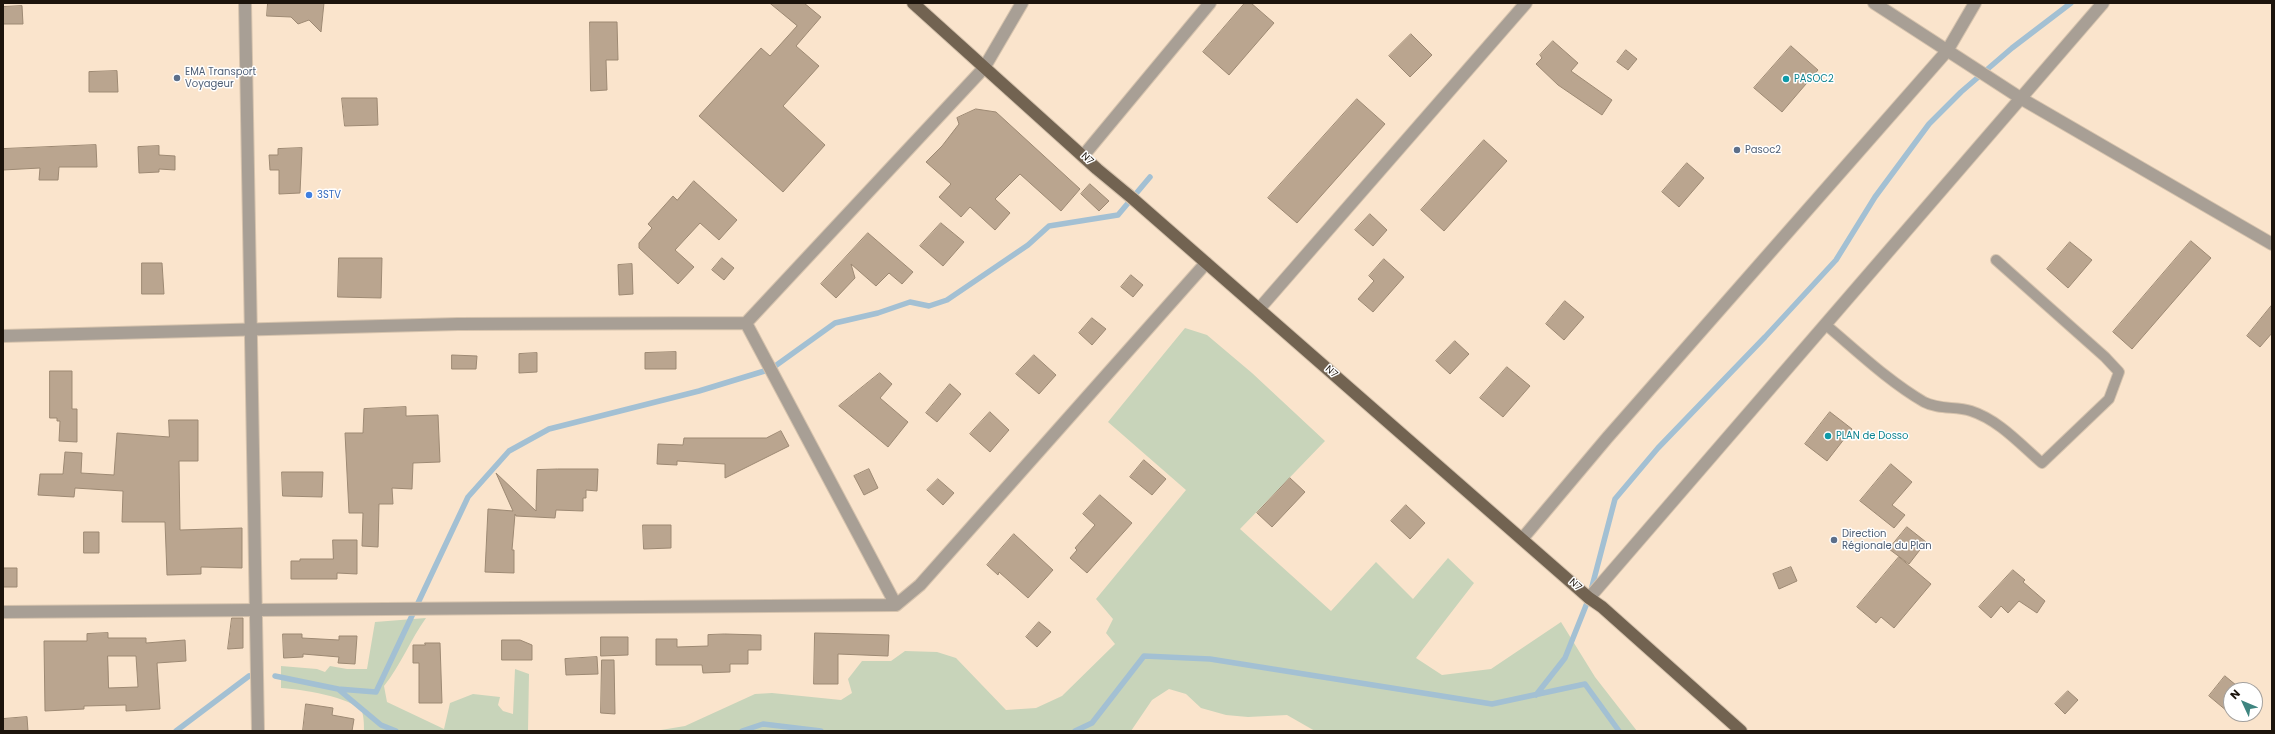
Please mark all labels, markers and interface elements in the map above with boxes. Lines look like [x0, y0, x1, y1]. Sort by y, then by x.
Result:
place label: EMA Transport Voyageur [185, 66, 256, 90]
marker: EMA Transport Voyageur [172, 73, 182, 83]
place label: PASOC2 [1794, 73, 1834, 85]
marker: PASOC2 [1781, 74, 1791, 84]
place label: Pasoc2 [1745, 144, 1781, 156]
marker: Pasoc2 [1732, 145, 1742, 155]
street label: N7 [1078, 150, 1096, 168]
place label: 3STV [317, 189, 341, 201]
marker: 3STV [304, 190, 314, 200]
street label: N7 [1322, 363, 1340, 381]
place label: PLAN de Dosso [1836, 430, 1908, 442]
marker: PLAN de Dosso [1823, 431, 1833, 441]
place label: Direction Régionale du Plan [1842, 528, 1932, 552]
marker: Direction Régionale du Plan [1829, 535, 1839, 545]
street label: N7 [1566, 576, 1584, 594]
north arrow [2223, 682, 2263, 722]
text: N [2226, 686, 2244, 703]

